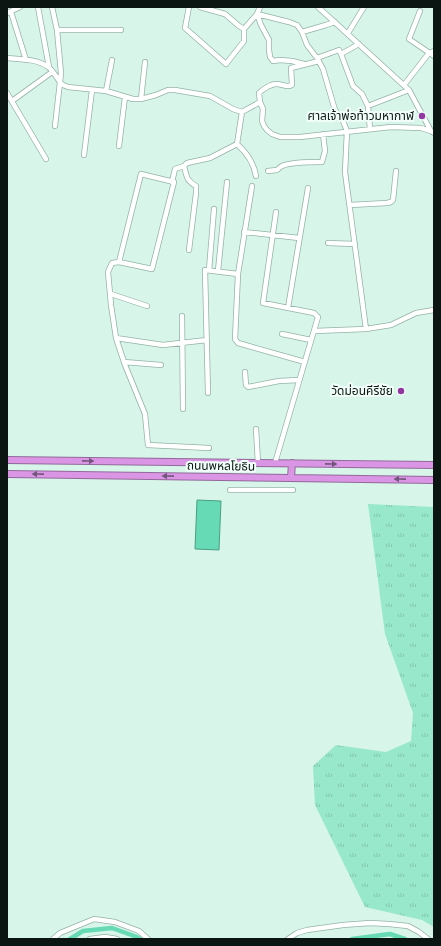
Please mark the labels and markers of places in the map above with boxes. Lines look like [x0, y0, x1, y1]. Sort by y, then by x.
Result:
place label: ศาลเจ้าพ่อท้าวมหากาฬ [308, 108, 414, 124]
marker: ศาลเจ้าพ่อท้าวมหากาฬ [417, 111, 427, 121]
place label: วัดม่อนคีรีชัย [331, 383, 393, 399]
marker: วัดม่อนคีรีชัย [396, 386, 406, 396]

